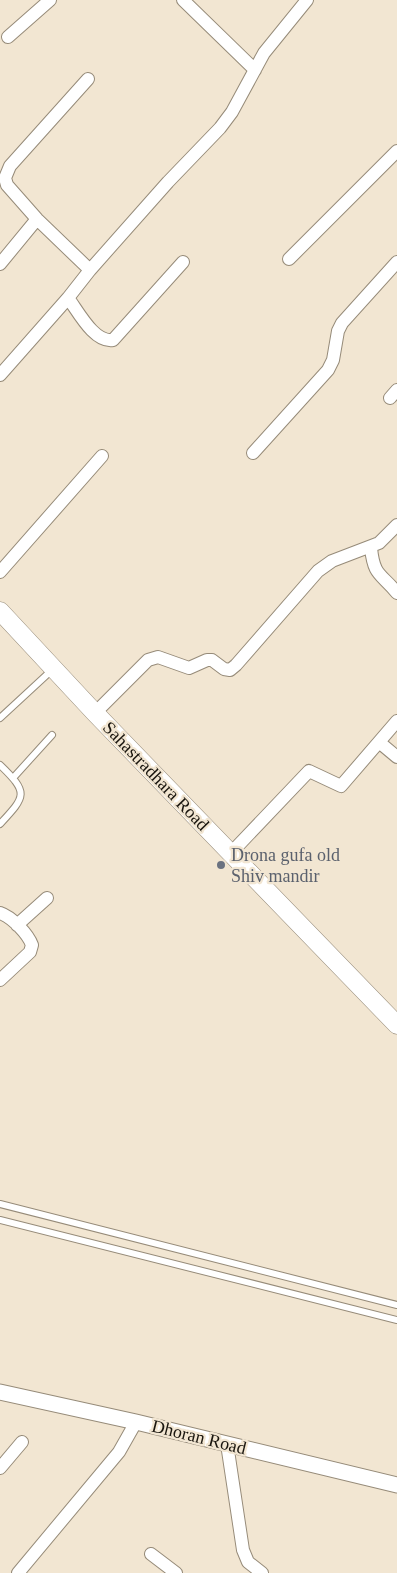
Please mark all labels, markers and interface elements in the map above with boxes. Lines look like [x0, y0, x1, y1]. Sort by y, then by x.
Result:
street label: Sahastradhara Road [99, 717, 213, 835]
place label: Drona gufa old Shiv mandir [231, 845, 340, 886]
marker: Drona gufa old Shiv mandir [215, 859, 227, 871]
street label: Dhoran Road [150, 1416, 248, 1458]

